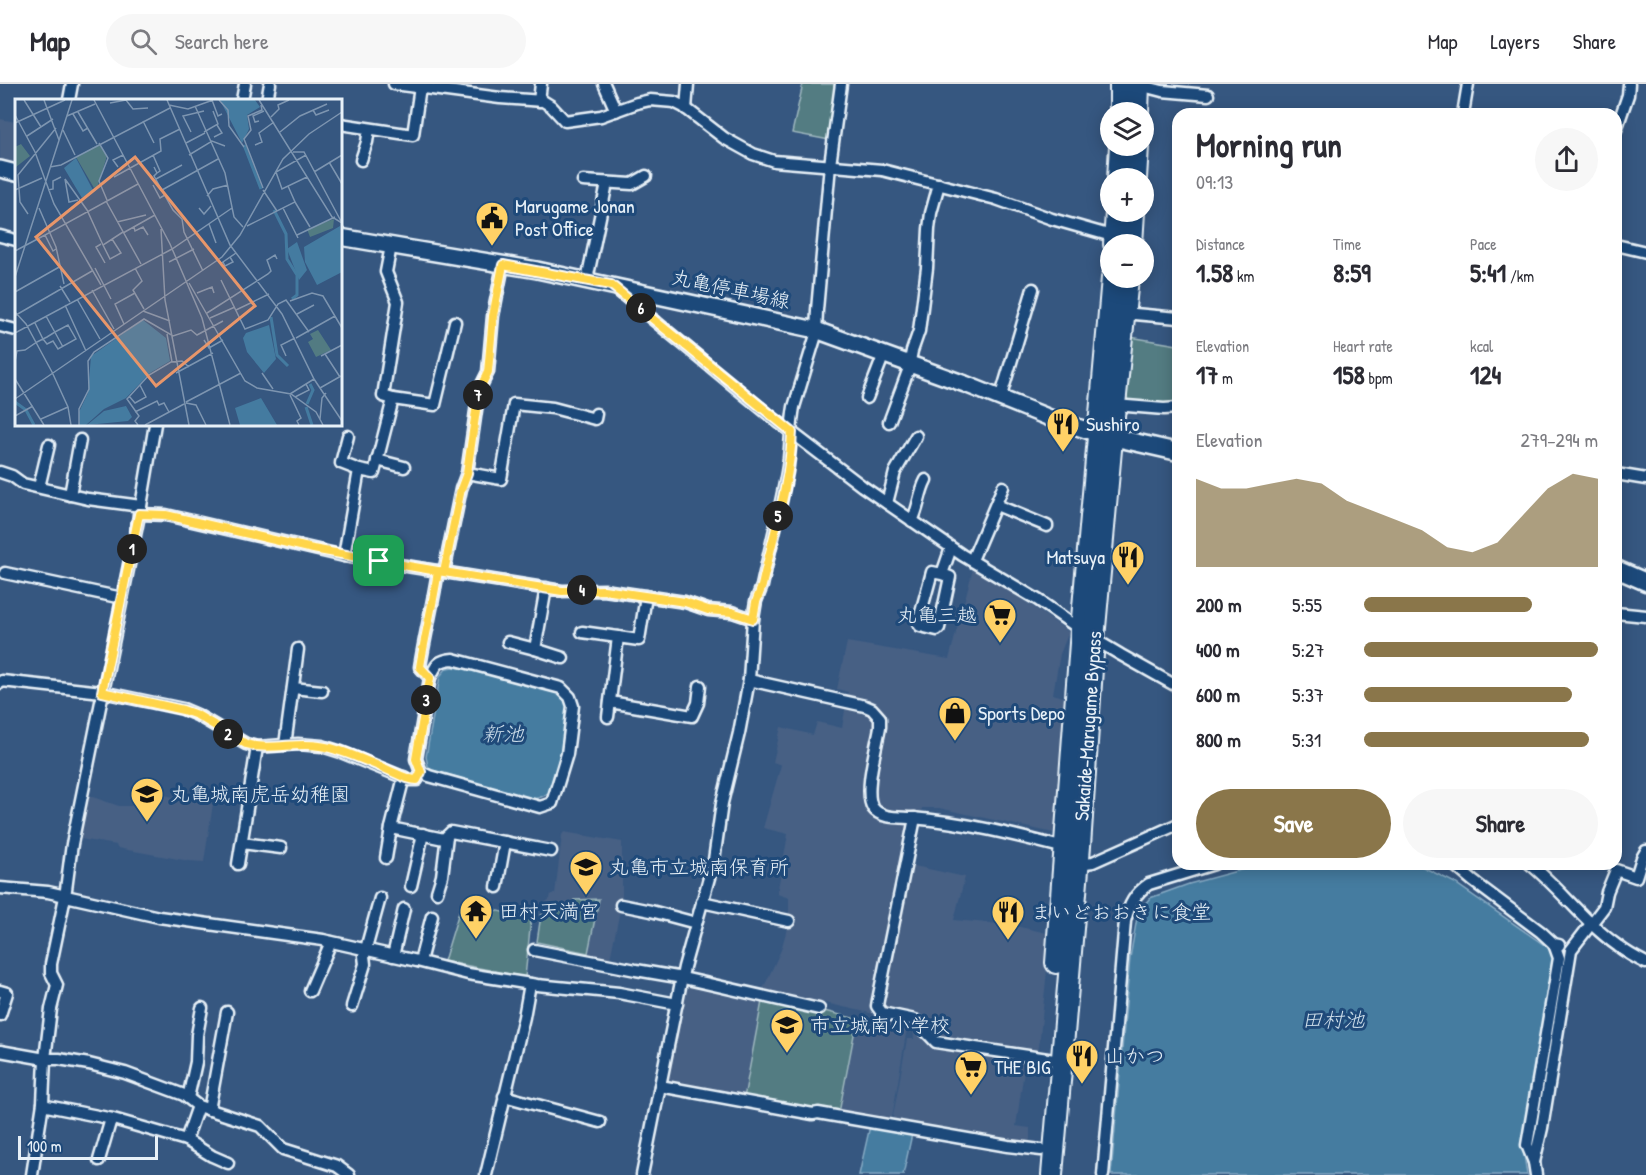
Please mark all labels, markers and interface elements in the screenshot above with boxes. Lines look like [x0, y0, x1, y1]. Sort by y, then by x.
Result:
search box [106, 14, 526, 68]
text: Map [30, 22, 70, 60]
icon: search [127, 25, 160, 58]
text: Search here [175, 26, 269, 56]
text: Map [1428, 27, 1457, 56]
text: Layers [1490, 27, 1540, 56]
text: Share [1573, 27, 1616, 56]
inset map [15, 99, 342, 426]
map controls [1100, 102, 1154, 288]
button: layers [1100, 102, 1154, 156]
text: Morning run [1196, 123, 1342, 167]
button: share [1535, 128, 1598, 191]
button: + [1100, 168, 1154, 222]
text: 09:13 [1196, 168, 1233, 195]
place label: Marugame Jonan Post Office [515, 192, 635, 242]
public building icon: Marugame Jonan Post Office [474, 200, 510, 247]
text: Distance [1196, 233, 1245, 255]
text: Time [1333, 233, 1361, 255]
text: Pace [1470, 233, 1497, 255]
button: − [1100, 234, 1154, 288]
text: 1.58 [1196, 255, 1233, 290]
text: 8:59 [1333, 255, 1371, 290]
text: 5:41 [1470, 255, 1506, 290]
street label: 丸亀停車場線 [670, 263, 793, 314]
text: km [1233, 265, 1254, 287]
text: /km [1506, 265, 1534, 287]
pin: 6 [626, 293, 656, 323]
text: 6 [638, 297, 644, 319]
text: Elevation [1196, 335, 1249, 357]
text: Heart rate [1333, 335, 1393, 357]
text: kcal [1470, 335, 1493, 357]
text: 17 [1196, 357, 1218, 392]
text: 158 [1333, 357, 1365, 392]
text: 124 [1470, 357, 1501, 392]
text: m [1218, 367, 1233, 389]
text: bpm [1365, 367, 1393, 389]
pin: 7 [463, 380, 493, 410]
text: 7 [474, 384, 482, 406]
restaurant icon: Sushiro [1045, 406, 1081, 453]
place label: Sushiro [1086, 410, 1140, 437]
text: Elevation [1196, 426, 1262, 453]
text: 279–294 m [1521, 426, 1598, 453]
pin: 5 [763, 501, 793, 531]
text: 5 [775, 505, 781, 527]
pin: 1 [117, 534, 147, 564]
pin [353, 535, 404, 586]
text: 1 [129, 538, 135, 560]
restaurant icon: Matsuya [1110, 539, 1146, 586]
place label: Matsuya [1046, 543, 1105, 570]
icon: arrive [362, 544, 395, 577]
pin: 4 [567, 575, 597, 605]
text: 4 [579, 579, 585, 601]
text: 200 m [1196, 591, 1241, 618]
text: 5:55 [1292, 591, 1322, 618]
supermarket icon: 丸亀三越 [982, 597, 1018, 644]
place label: 丸亀三越 [897, 601, 977, 628]
street label: Sakaide-Marugame Bypass [1067, 630, 1108, 822]
text: 400 m [1196, 636, 1240, 663]
text: 5:27 [1292, 636, 1324, 663]
text: 600 m [1196, 681, 1240, 708]
text: 5:37 [1292, 681, 1324, 708]
pin: 3 [411, 685, 441, 715]
text: 3 [422, 689, 430, 711]
shop icon: Sports Depo [937, 695, 973, 742]
place label: Sports Depo [978, 699, 1065, 726]
pin: 2 [213, 719, 243, 749]
water label: 新池 [482, 719, 525, 748]
text: 2 [224, 723, 232, 745]
text: 800 m [1196, 726, 1241, 753]
text: 5:31 [1292, 726, 1321, 753]
school or university icon: 丸亀城南虎岳幼稚園 [129, 776, 165, 823]
place label: 丸亀城南虎岳幼稚園 [170, 780, 350, 807]
button: Save [1196, 789, 1391, 858]
button: Share [1403, 789, 1598, 858]
school or university icon: 丸亀市立城南保育所 [568, 849, 604, 896]
place label: 丸亀市立城南保育所 [609, 853, 789, 880]
temple icon: 田村天満宮 [458, 893, 494, 940]
restaurant icon: まいどおおきに食堂 [990, 894, 1026, 941]
place label: 田村天満宮 [499, 897, 599, 924]
place label: まいどおおきに食堂 [1031, 898, 1211, 925]
water label: 田村池 [1302, 1005, 1365, 1034]
school or university icon: 市立城南小学校 [769, 1007, 805, 1054]
place label: 市立城南小学校 [810, 1011, 950, 1038]
restaurant icon: 山かつ [1064, 1038, 1100, 1085]
place label: 山かつ [1105, 1042, 1165, 1069]
supermarket icon: THE BIG [953, 1049, 989, 1096]
place label: THE BIG [994, 1053, 1051, 1080]
scale bar [18, 1133, 158, 1160]
text: 100 m [27, 1135, 62, 1157]

